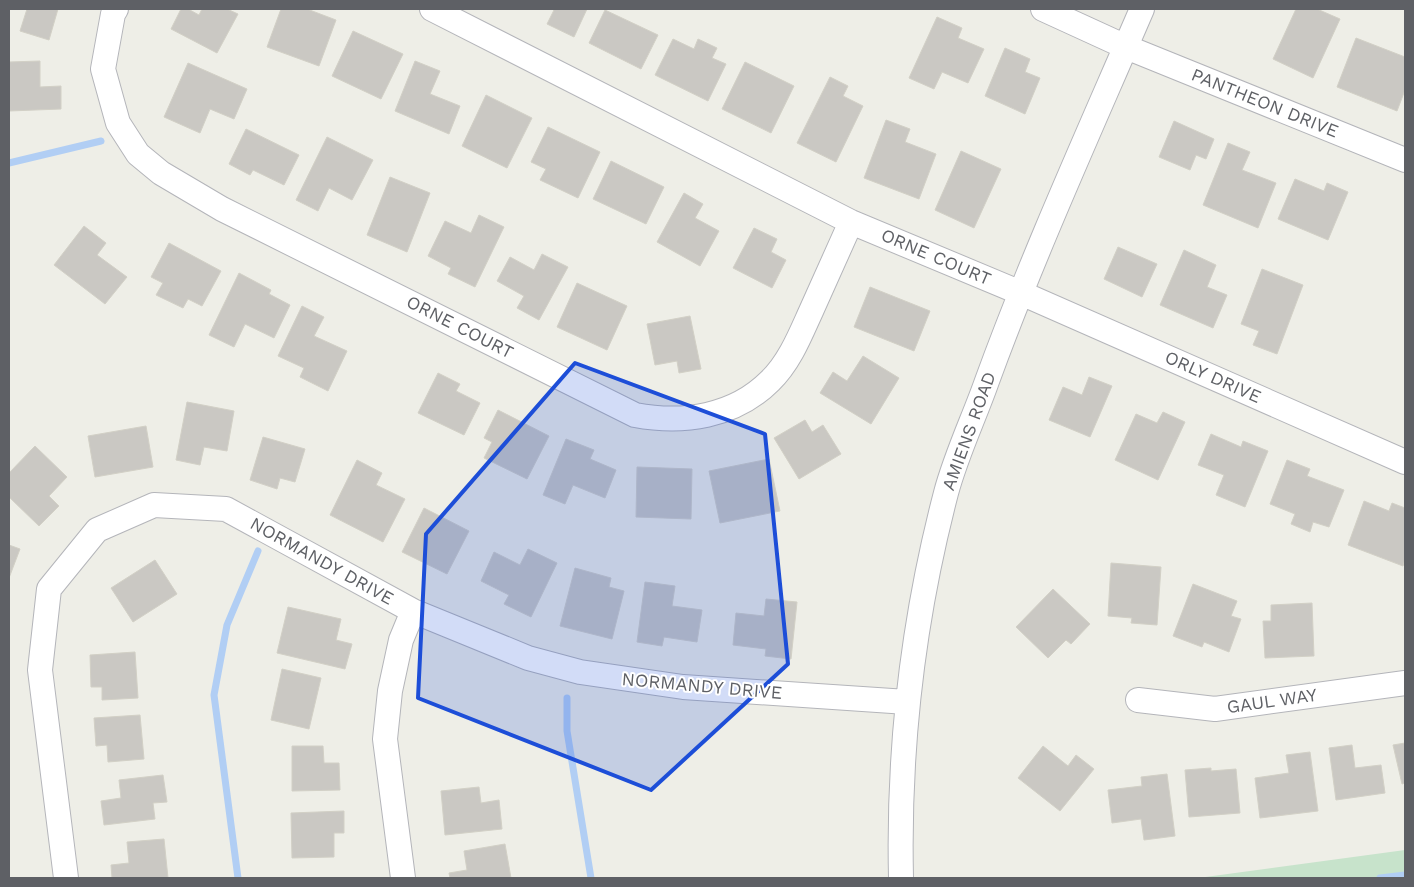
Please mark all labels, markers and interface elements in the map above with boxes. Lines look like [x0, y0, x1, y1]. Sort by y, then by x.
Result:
street label: PANTHEON DRIVE [1189, 63, 1342, 142]
street label: ORNE COURT [878, 224, 994, 289]
street label: ORNE COURT [403, 291, 517, 363]
street label: ORLY DRIVE [1162, 346, 1265, 407]
street label: AMIENS ROAD [937, 369, 1000, 493]
street label: NORMANDY DRIVE [247, 512, 398, 609]
street label: NORMANDY DRIVE [621, 668, 783, 703]
street label: GAUL WAY [1225, 684, 1319, 717]

